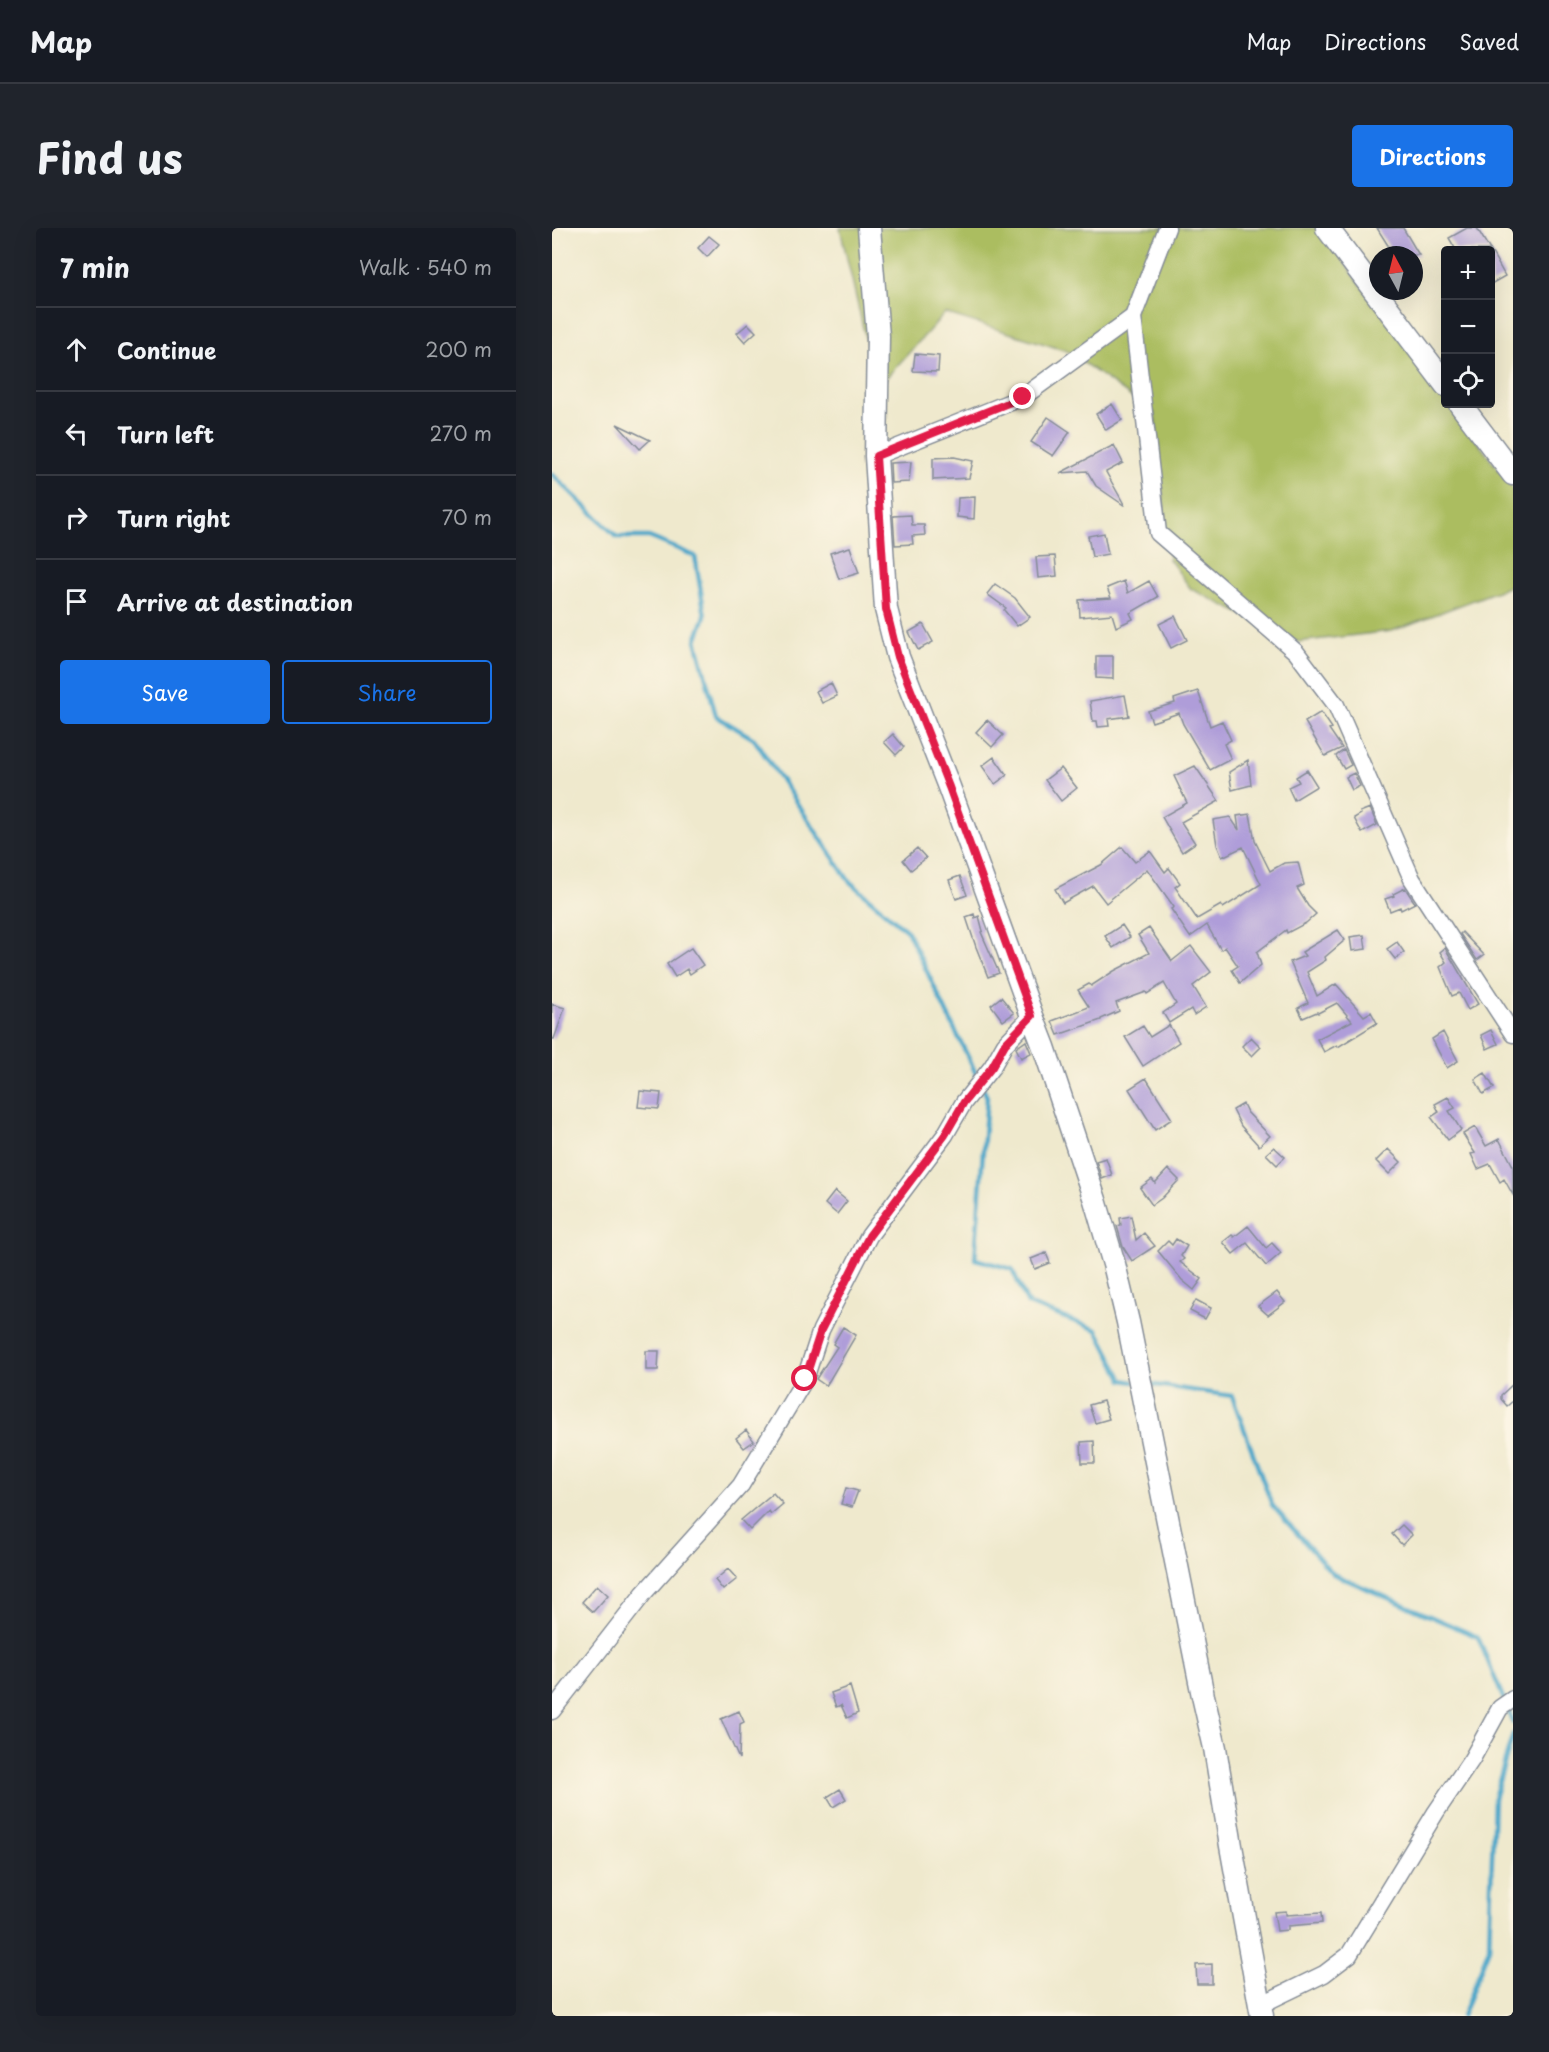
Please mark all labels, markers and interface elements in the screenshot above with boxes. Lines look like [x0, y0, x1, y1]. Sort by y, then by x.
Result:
text: Map [30, 20, 92, 63]
text: Map [1246, 25, 1291, 57]
text: Directions [1324, 25, 1426, 57]
text: Saved [1459, 25, 1519, 57]
text: Find us [36, 125, 183, 188]
button: Directions [1352, 125, 1513, 187]
north arrow [1369, 246, 1423, 300]
map controls [1441, 246, 1495, 408]
button: + [1441, 246, 1495, 300]
text: 7 min [60, 248, 130, 287]
text: Walk · 540 m [359, 252, 492, 282]
button: − [1441, 300, 1495, 354]
icon: ahead [60, 333, 93, 366]
text: Continue [117, 333, 216, 366]
text: 200 m [425, 334, 492, 364]
button: locate [1441, 354, 1495, 408]
route end [1009, 383, 1035, 409]
icon: left [60, 417, 93, 450]
text: Turn left [117, 417, 214, 450]
text: 270 m [429, 418, 492, 448]
icon: right [60, 501, 93, 534]
text: Turn right [117, 501, 230, 534]
text: 70 m [442, 502, 492, 532]
icon: arrive [60, 585, 93, 618]
text: Arrive at destination [117, 585, 353, 618]
button: Save [60, 660, 270, 724]
button: Share [282, 660, 492, 724]
route start [791, 1365, 817, 1391]

